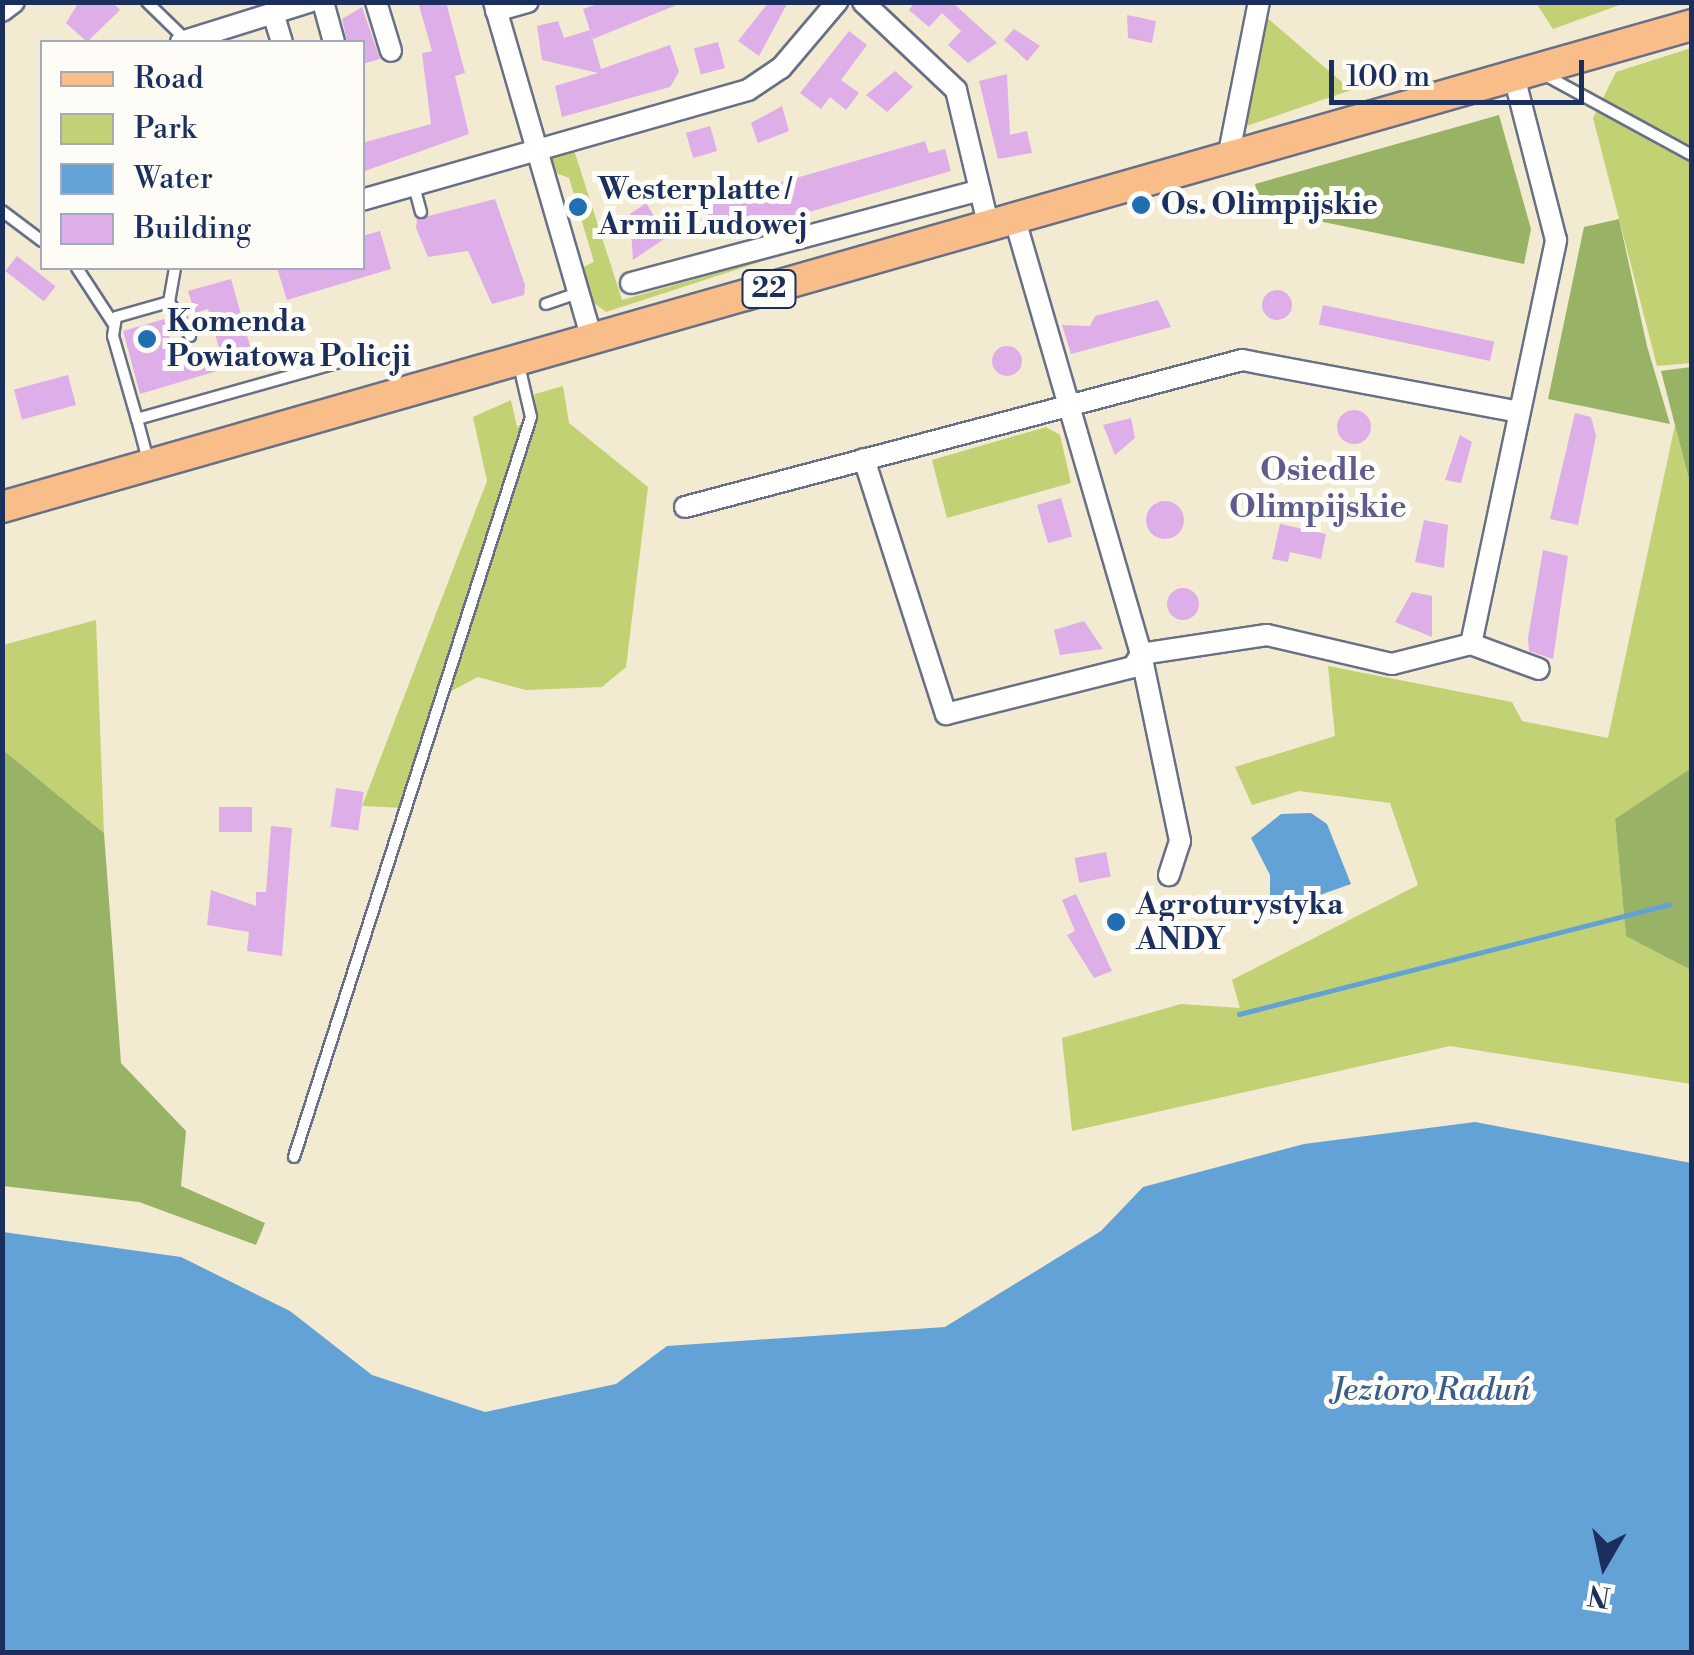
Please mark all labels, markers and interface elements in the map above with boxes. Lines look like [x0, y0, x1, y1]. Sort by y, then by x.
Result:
legend [40, 40, 365, 270]
scale bar [1334, 40, 1589, 102]
text: 100 m [1346, 58, 1430, 96]
text: Road [134, 60, 204, 98]
text: Park [134, 110, 196, 148]
text: Water [134, 160, 213, 198]
place label: Westerplatte / Armii Ludowej [598, 172, 808, 242]
place label: Os. Olimpijskie [1161, 187, 1378, 223]
marker: Os. Olimpijskie [1130, 194, 1152, 216]
marker: Westerplatte / Armii Ludowej [567, 196, 589, 218]
text: Building [134, 210, 251, 248]
road number: 22 [742, 266, 796, 312]
place label: Komenda Powiatowa Policji [167, 304, 411, 374]
marker: Komenda Powiatowa Policji [136, 328, 158, 350]
district label: Osiedle Olimpijskie [1229, 452, 1407, 527]
place label: Agroturystyka ANDY [1136, 887, 1343, 958]
marker: Agroturystyka ANDY [1105, 911, 1127, 933]
water label: Jezioro Raduń [1332, 1371, 1530, 1409]
north arrow [1554, 1515, 1654, 1615]
text: N [1586, 1576, 1613, 1614]

